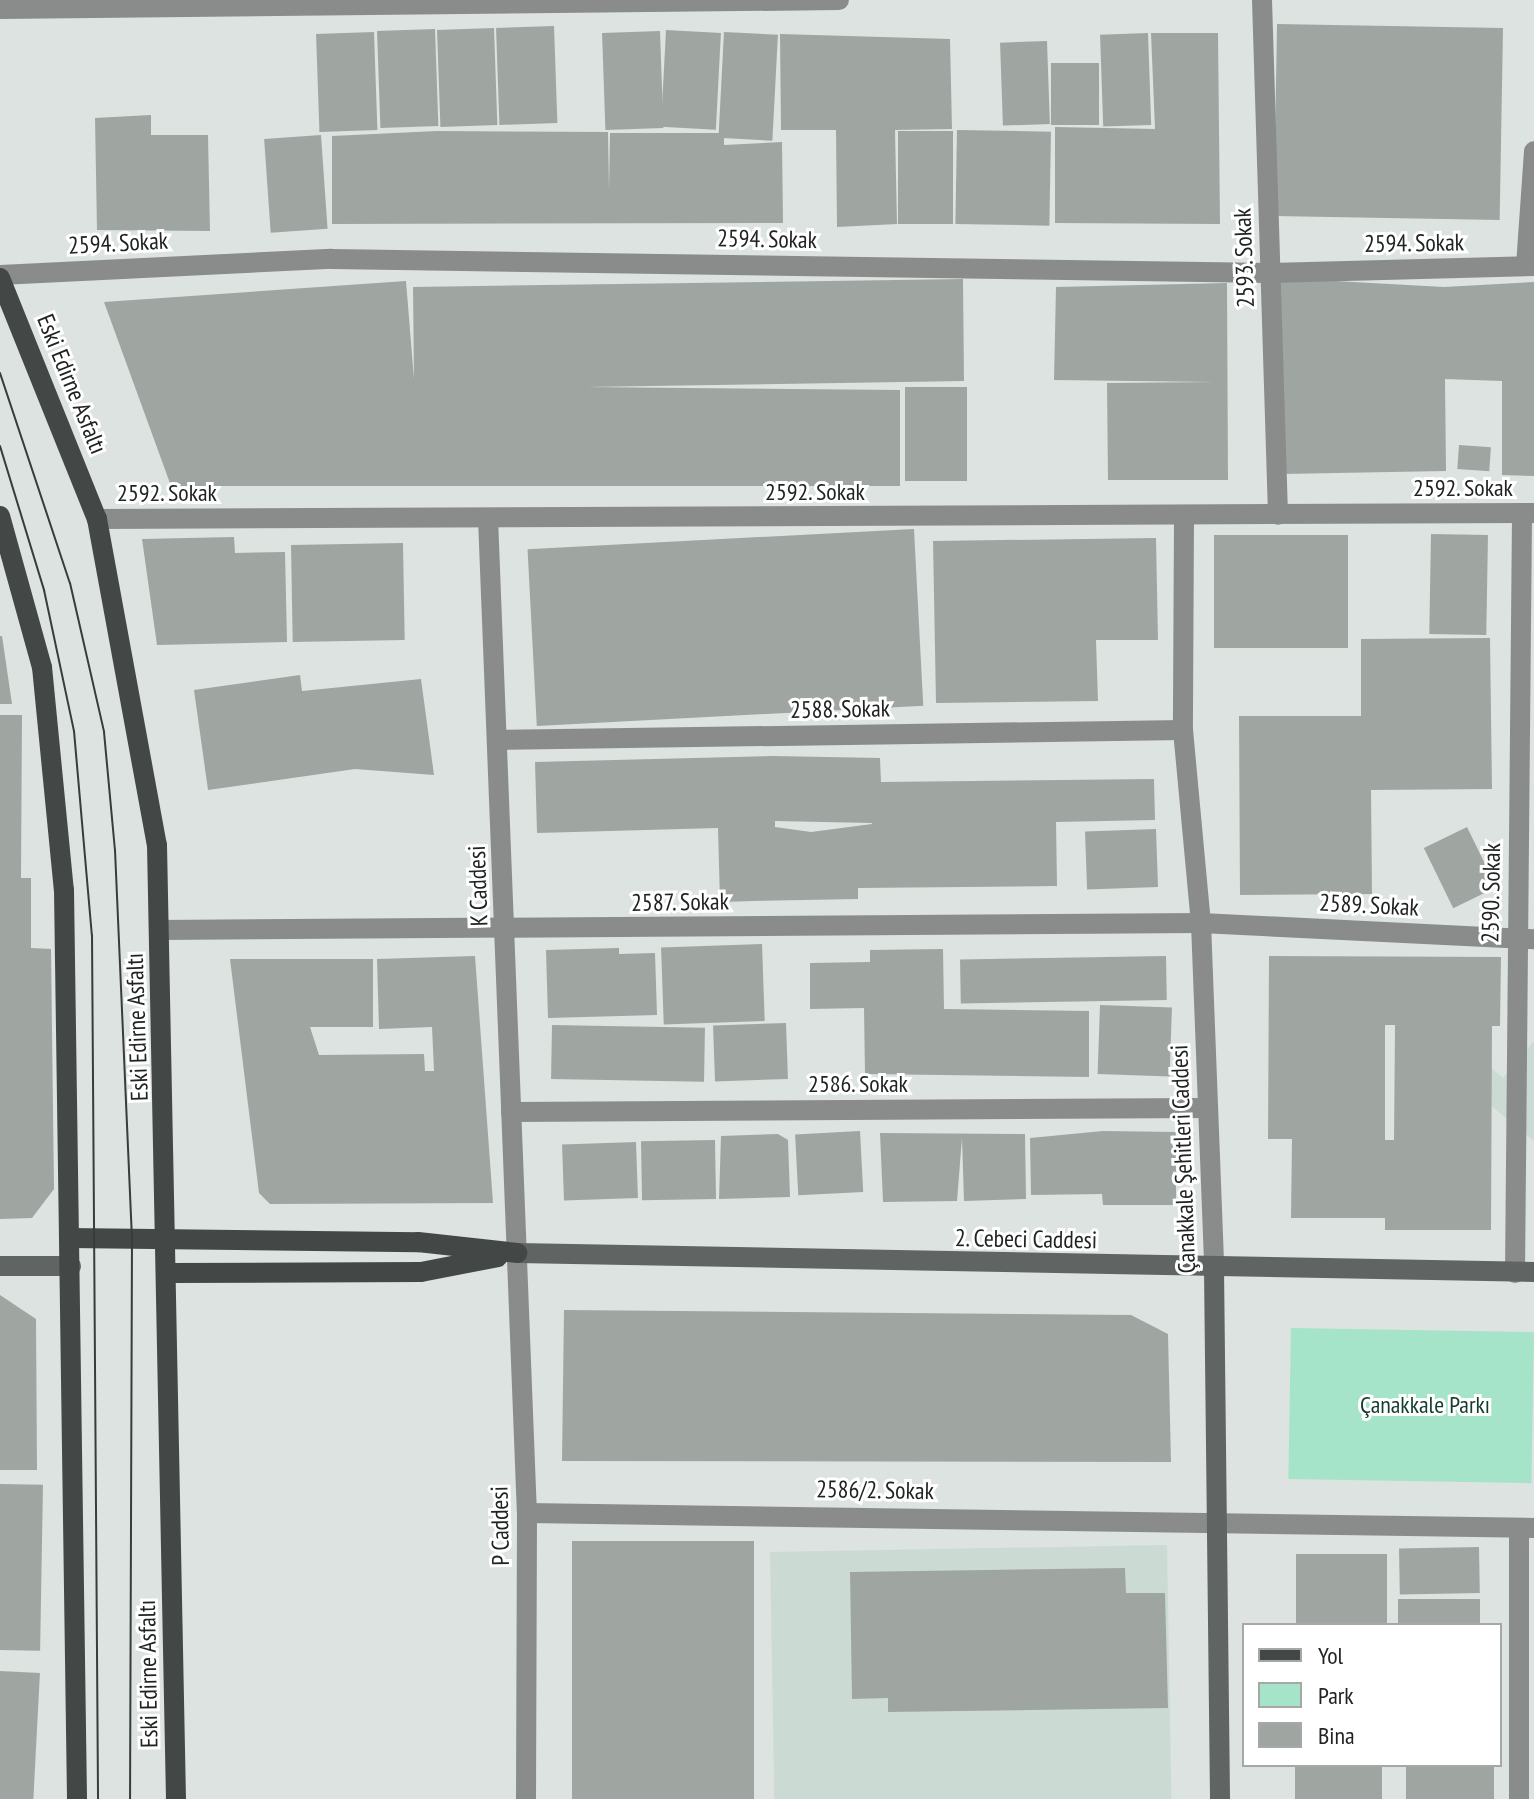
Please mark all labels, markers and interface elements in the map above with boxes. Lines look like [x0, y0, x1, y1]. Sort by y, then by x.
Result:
street label: 2593. Sokak [1228, 207, 1260, 309]
street label: 2594. Sokak [716, 224, 818, 254]
street label: 2594. Sokak [67, 226, 169, 260]
street label: 2594. Sokak [1363, 228, 1465, 258]
street label: Eski Edirne Asfaltı [31, 310, 113, 458]
street label: 2592. Sokak [1412, 474, 1514, 502]
street label: 2592. Sokak [764, 478, 866, 506]
street label: 2592. Sokak [116, 479, 218, 507]
street label: 2588. Sokak [789, 694, 891, 724]
street label: 2590. Sokak [1476, 842, 1506, 944]
street label: K Caddesi [462, 845, 494, 927]
street label: 2587. Sokak [630, 887, 730, 917]
street label: 2589. Sokak [1318, 888, 1420, 922]
street label: Eski Edirne Asfaltı [120, 952, 154, 1102]
street label: Çanakkale Şehitleri Caddesi [1165, 1044, 1201, 1274]
street label: 2586. Sokak [807, 1070, 909, 1098]
street label: 2. Cebeci Caddesi [954, 1223, 1098, 1255]
park label: Çanakkale Parkı [1360, 1391, 1490, 1419]
street label: 2586/2. Sokak [815, 1475, 935, 1505]
street label: P Caddesi [485, 1486, 515, 1566]
street label: Eski Edirne Asfaltı [132, 1599, 164, 1749]
legend [1242, 1623, 1502, 1767]
text: Yol [1318, 1640, 1343, 1671]
text: Park [1318, 1680, 1354, 1711]
text: Bina [1318, 1720, 1355, 1751]

